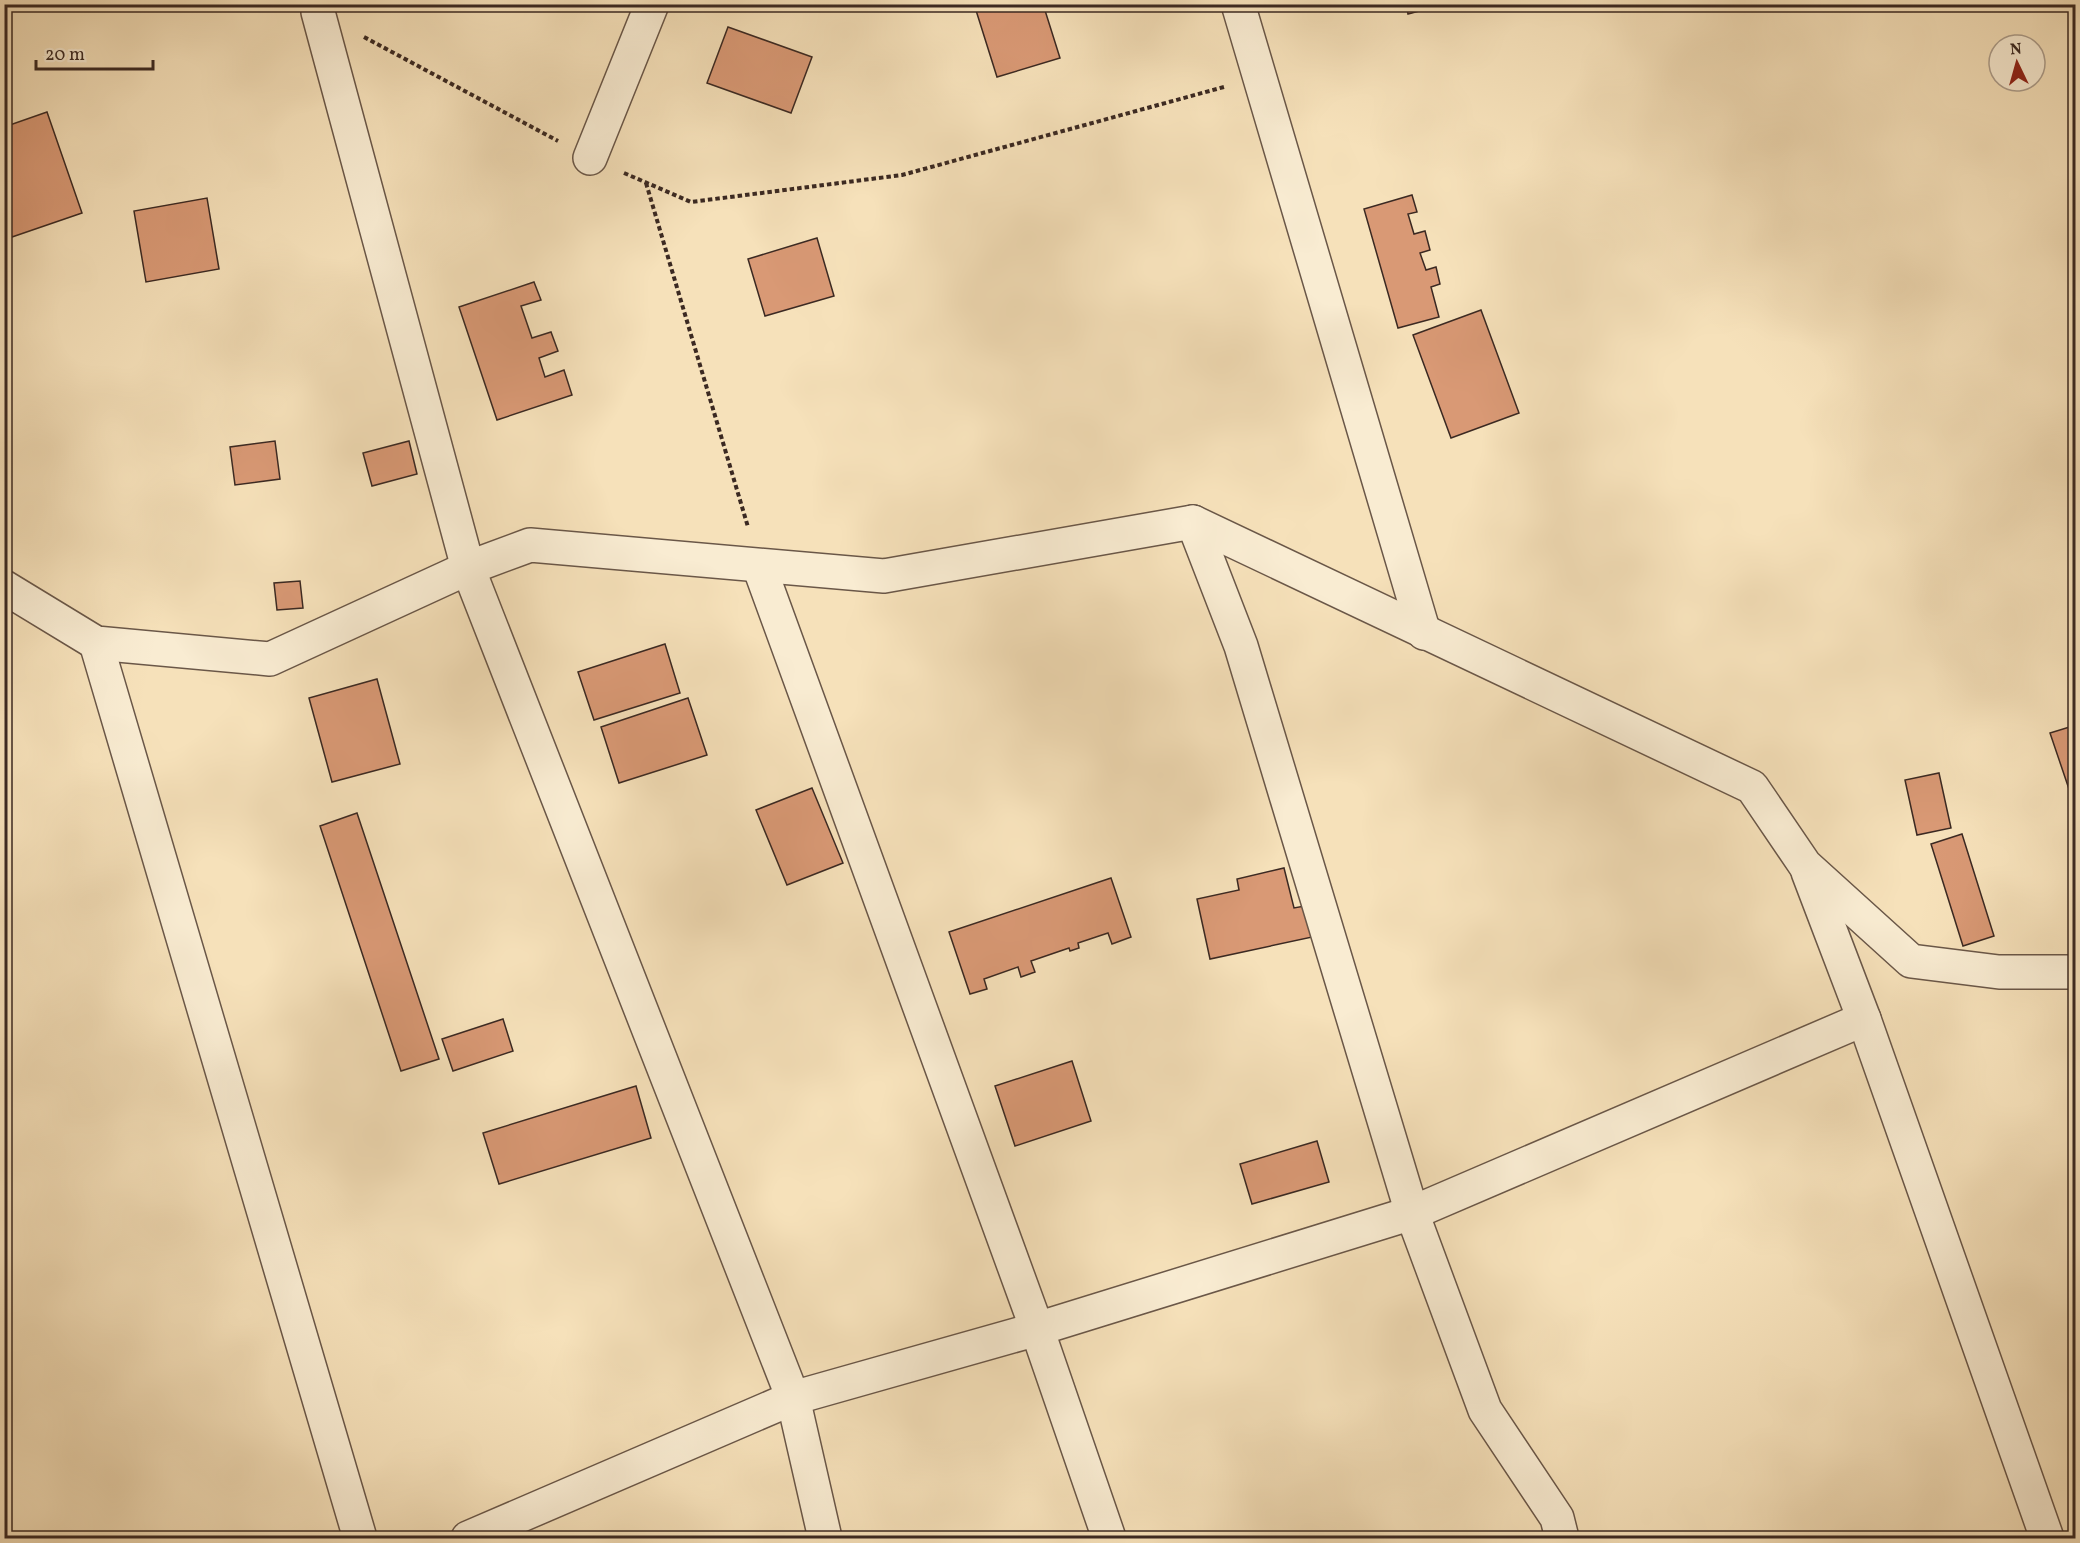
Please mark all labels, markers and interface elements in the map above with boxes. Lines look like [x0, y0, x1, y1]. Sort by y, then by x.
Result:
scale bar [36, 33, 153, 71]
north arrow [1987, 33, 2047, 93]
text: N [2009, 39, 2023, 62]
text: 20 m [45, 43, 85, 68]

